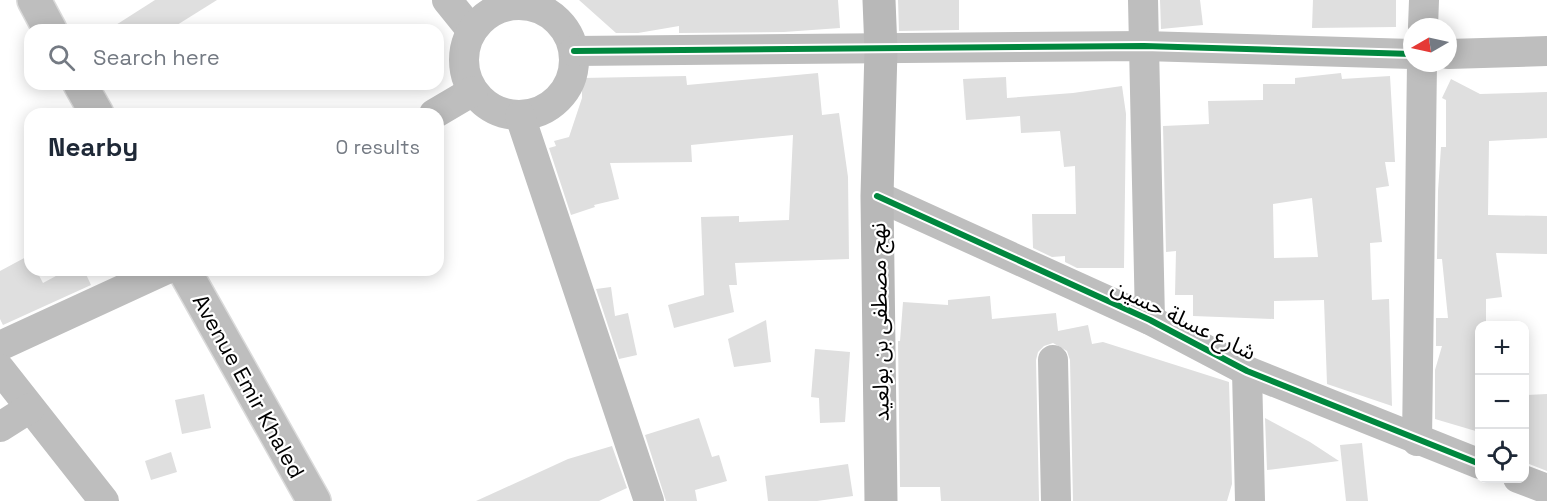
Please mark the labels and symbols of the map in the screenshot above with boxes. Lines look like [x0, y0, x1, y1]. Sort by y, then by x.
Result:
north arrow [1403, 18, 1457, 72]
street label: نهج مصطفى بن بولعيد [863, 222, 898, 422]
street label: شارع عسلة حسين [1106, 272, 1261, 369]
street label: Avenue Emir Khaled [187, 289, 311, 483]

